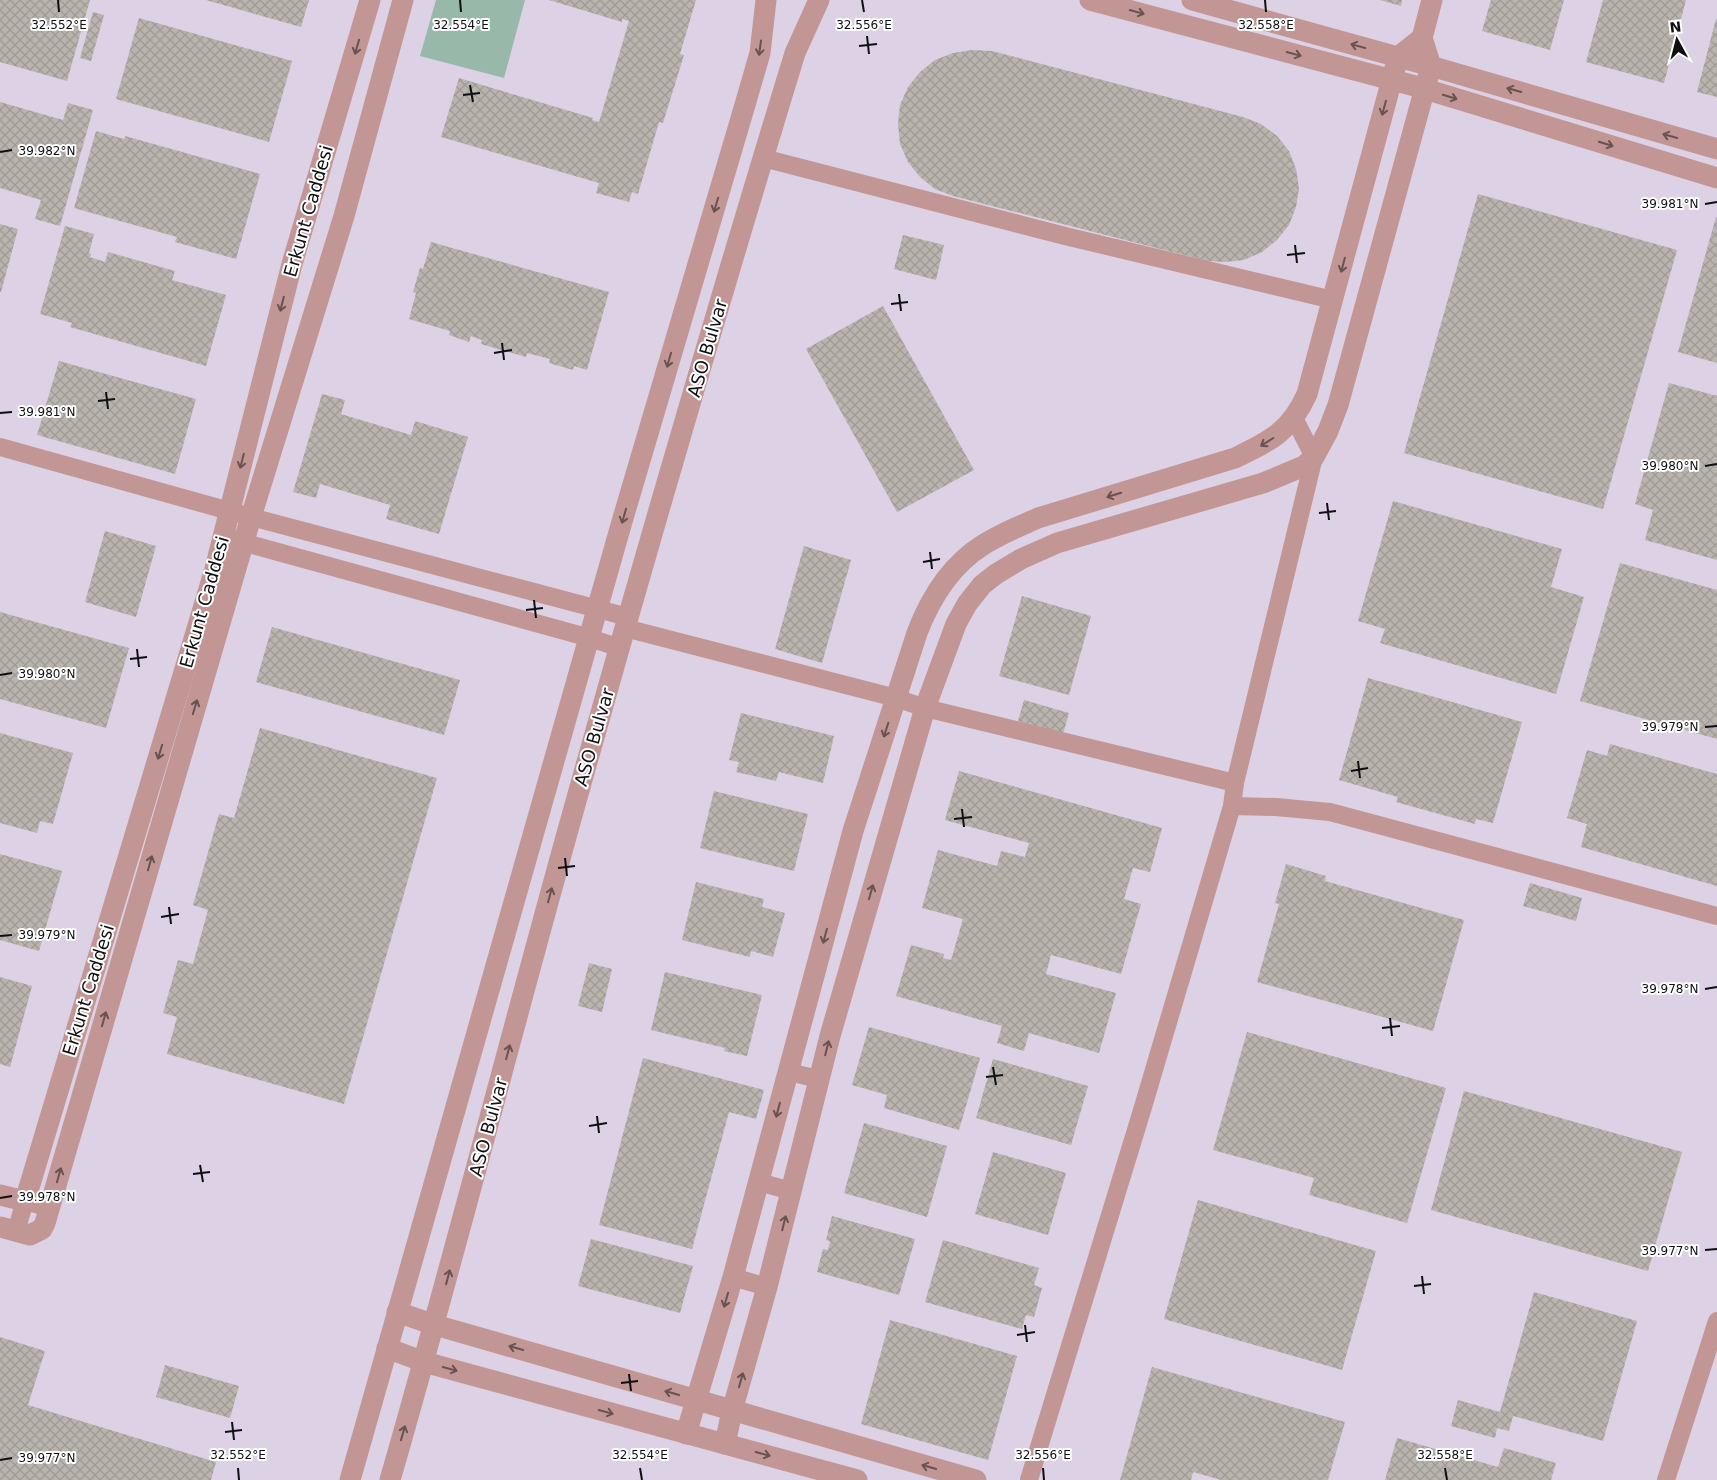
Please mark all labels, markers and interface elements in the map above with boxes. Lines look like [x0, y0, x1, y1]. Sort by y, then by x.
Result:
one-way arrow [1128, 8, 1144, 18]
north arrow [1652, 15, 1702, 65]
text: 32.552°E [31, 18, 87, 32]
text: 32.554°E [433, 18, 489, 32]
text: 32.556°E [836, 18, 892, 32]
text: 32.558°E [1238, 18, 1294, 32]
text: N [1669, 18, 1682, 36]
one-way arrow [351, 38, 361, 54]
one-way arrow [755, 40, 765, 56]
one-way arrow [1350, 40, 1366, 50]
one-way arrow [1285, 50, 1301, 59]
one-way arrow [1507, 85, 1523, 95]
one-way arrow [1442, 93, 1458, 103]
one-way arrow [1379, 100, 1388, 116]
one-way arrow [1663, 130, 1679, 140]
one-way arrow [1598, 140, 1614, 150]
street label: Erkunt Caddesi [279, 143, 337, 279]
text: 39.982°N [19, 144, 75, 158]
one-way arrow [710, 196, 720, 212]
text: 39.981°N [1642, 197, 1698, 211]
one-way arrow [1337, 257, 1347, 273]
one-way arrow [277, 295, 286, 311]
street label: ASO Bulvar [683, 296, 731, 400]
one-way arrow [664, 352, 674, 368]
text: 39.981°N [19, 405, 75, 419]
one-way arrow [1260, 437, 1274, 447]
one-way arrow [237, 453, 246, 469]
text: 39.980°N [1642, 459, 1698, 473]
one-way arrow [1106, 490, 1122, 500]
one-way arrow [618, 508, 628, 524]
street label: Erkunt Caddesi [175, 534, 233, 670]
text: 39.980°N [19, 667, 75, 681]
street label: ASO Bulvar [570, 685, 618, 789]
one-way arrow [191, 699, 201, 715]
text: 39.979°N [1642, 720, 1698, 734]
one-way arrow [880, 722, 890, 738]
one-way arrow [154, 744, 164, 760]
one-way arrow [145, 855, 155, 871]
one-way arrow [867, 884, 877, 900]
one-way arrow [546, 888, 556, 904]
street label: Erkunt Caddesi [58, 922, 118, 1058]
text: 39.979°N [19, 928, 75, 942]
one-way arrow [820, 928, 829, 944]
text: 39.978°N [1642, 982, 1698, 996]
one-way arrow [100, 1011, 110, 1027]
one-way arrow [823, 1041, 832, 1057]
one-way arrow [504, 1045, 513, 1061]
street label: ASO Bulvar [465, 1075, 511, 1179]
one-way arrow [773, 1101, 782, 1117]
one-way arrow [55, 1168, 65, 1184]
text: 39.978°N [19, 1190, 75, 1204]
one-way arrow [779, 1215, 789, 1231]
text: 39.977°N [1642, 1244, 1698, 1258]
one-way arrow [443, 1269, 453, 1285]
one-way arrow [721, 1292, 731, 1308]
one-way arrow [508, 1342, 524, 1352]
one-way arrow [441, 1365, 457, 1375]
one-way arrow [737, 1372, 746, 1388]
one-way arrow [664, 1387, 680, 1397]
one-way arrow [598, 1408, 614, 1417]
one-way arrow [399, 1426, 409, 1442]
text: 32.552°E [210, 1448, 266, 1462]
text: 32.554°E [612, 1448, 668, 1462]
text: 32.556°E [1015, 1448, 1071, 1462]
text: 32.558°E [1417, 1448, 1473, 1462]
one-way arrow [755, 1450, 771, 1460]
text: 39.977°N [19, 1451, 75, 1465]
one-way arrow [921, 1461, 937, 1471]

